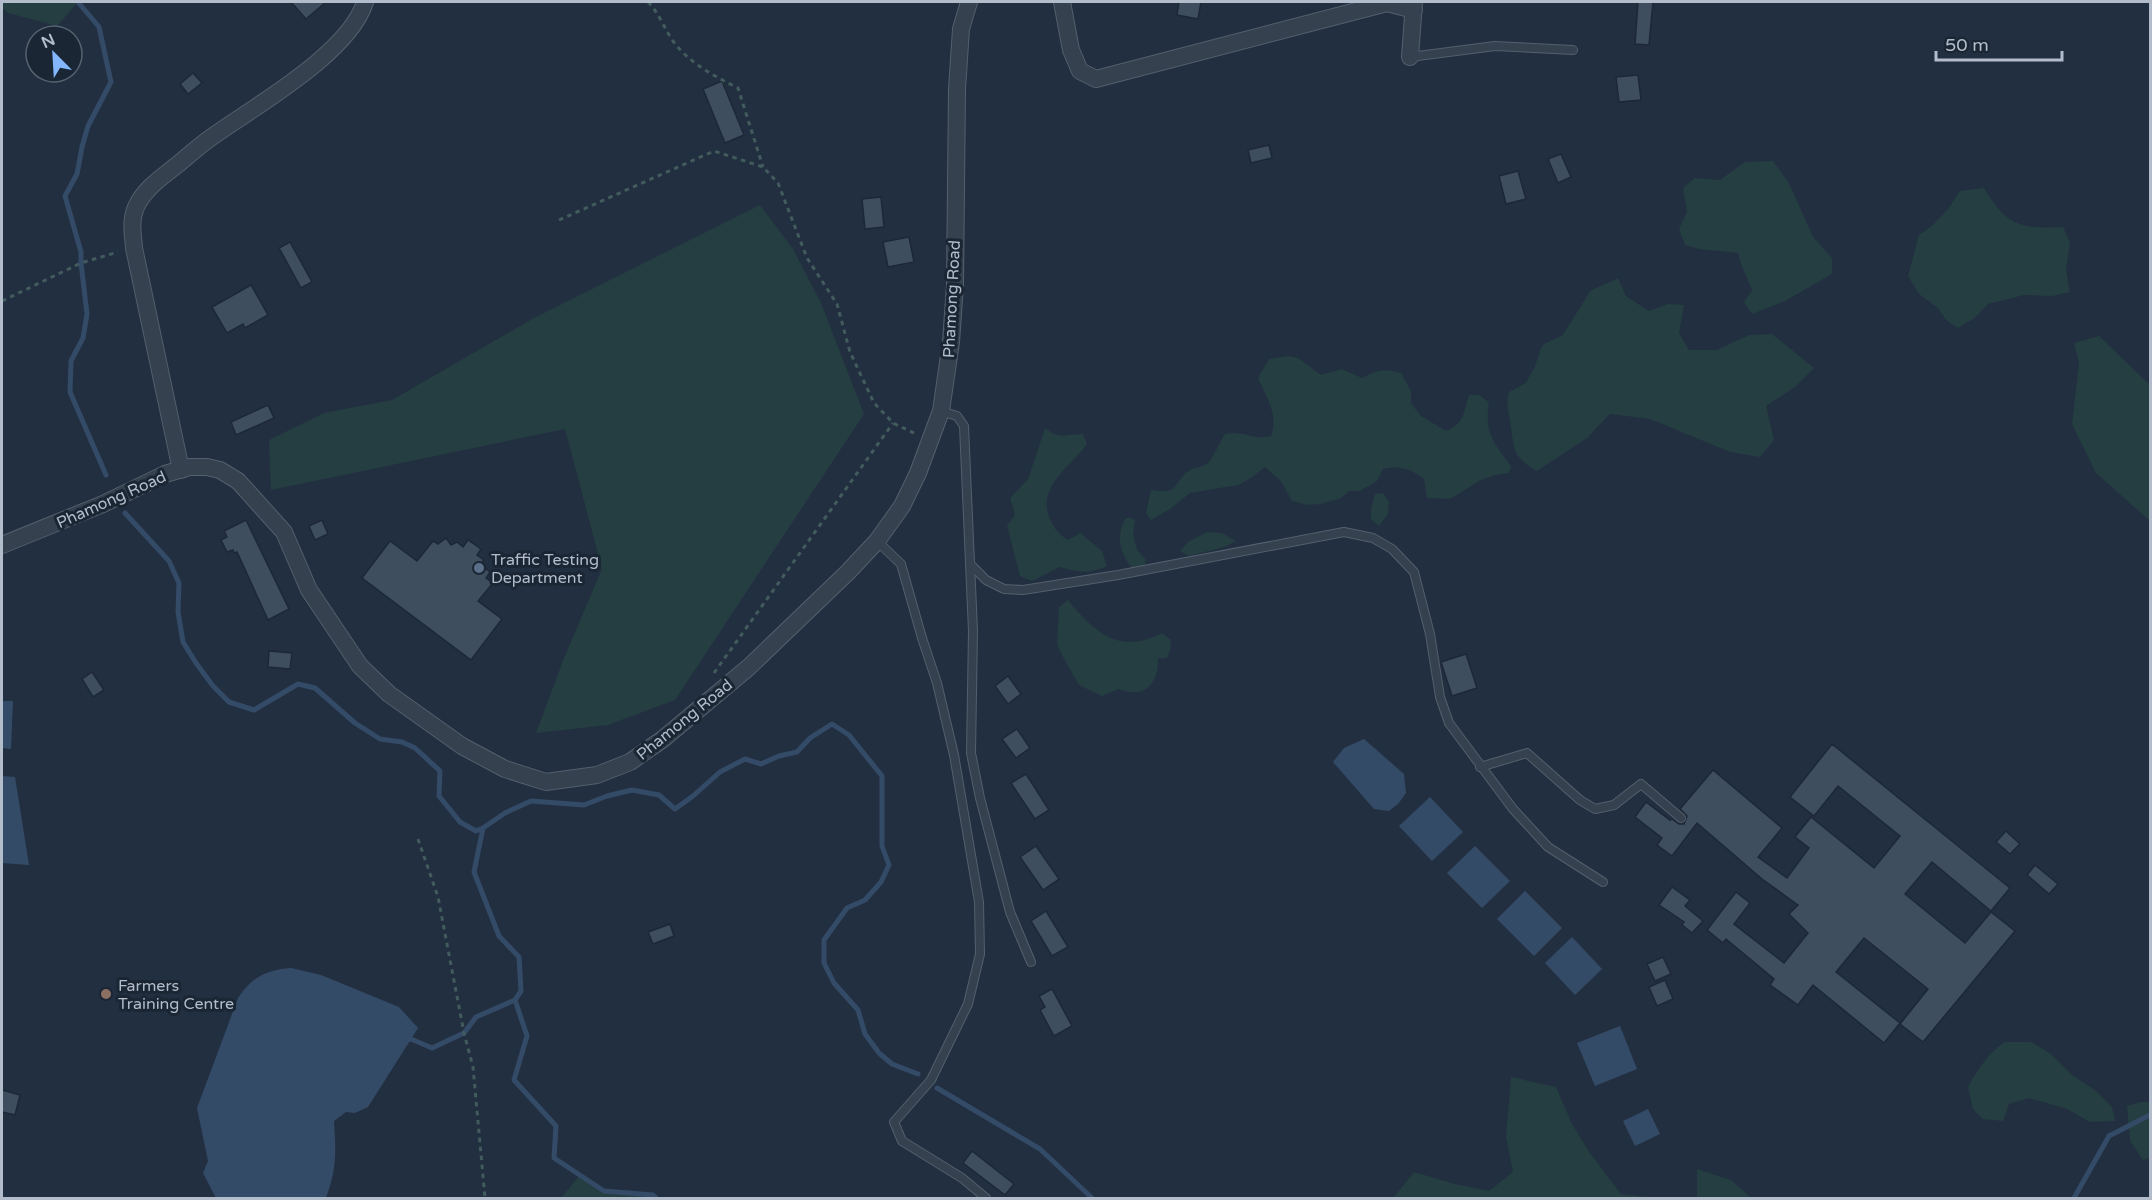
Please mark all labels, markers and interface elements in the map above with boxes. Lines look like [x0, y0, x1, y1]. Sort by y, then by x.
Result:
north arrow [24, 24, 84, 84]
scale bar [1936, 24, 2062, 62]
text: N [38, 29, 58, 53]
text: 50 m [1945, 34, 1989, 56]
street label: Phamong Road [939, 240, 965, 359]
street label: Phamong Road [53, 467, 169, 533]
place label: Traffic Testing Department [491, 550, 599, 588]
marker: Traffic Testing Department [472, 561, 486, 575]
street label: Phamong Road [632, 675, 737, 765]
place label: Farmers Training Centre [118, 976, 234, 1014]
marker: Farmers Training Centre [99, 987, 113, 1001]

